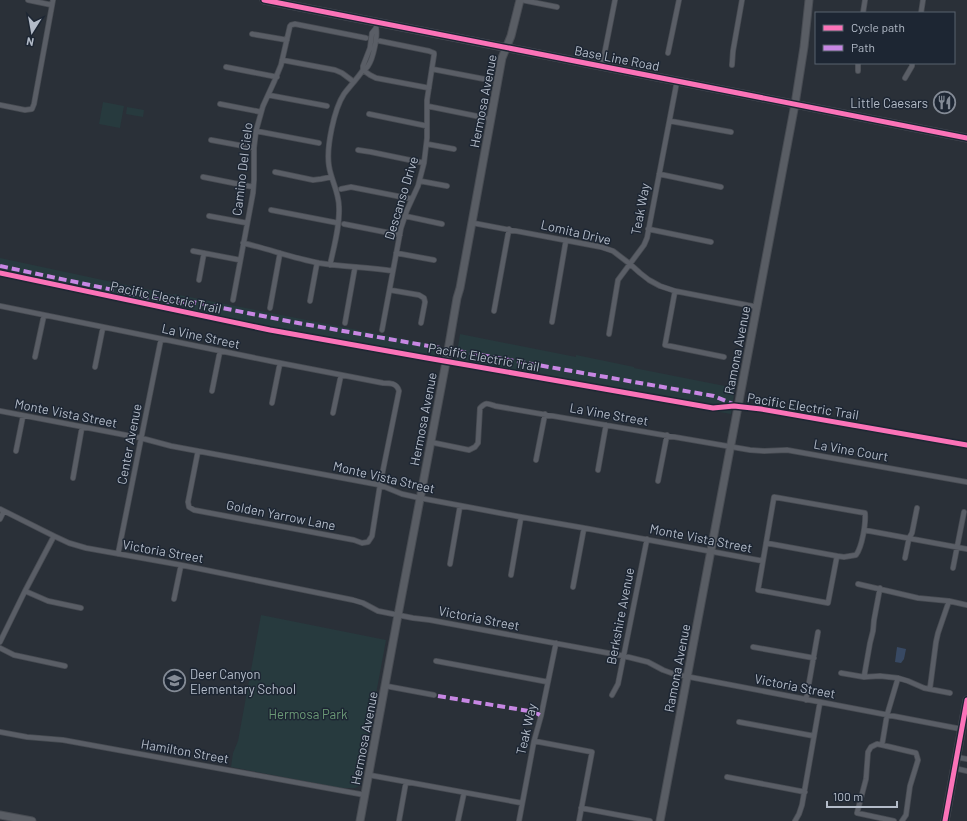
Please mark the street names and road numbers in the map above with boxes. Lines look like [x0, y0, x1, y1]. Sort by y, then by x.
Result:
street label: Base Line Road [573, 42, 661, 74]
street label: Hermosa Avenue [466, 53, 500, 149]
street label: Camino Del Cielo [228, 121, 256, 217]
street label: Descanso Drive [381, 154, 421, 242]
street label: Teak Way [627, 182, 653, 236]
street label: Lomita Drive [539, 216, 613, 248]
street label: Pacific Electric Trail [109, 277, 223, 317]
street label: Ramona Avenue [721, 304, 753, 396]
street label: La Vine Street [160, 320, 242, 352]
street label: Pacific Electric Trail [427, 339, 541, 375]
street label: Hermosa Avenue [406, 371, 440, 467]
street label: Pacific Electric Trail [746, 389, 860, 423]
street label: Monte Vista Street [13, 395, 119, 431]
street label: La Vine Street [568, 399, 650, 429]
street label: Center Avenue [113, 402, 145, 486]
street label: La Vine Court [812, 436, 890, 464]
street label: Monte Vista Street [331, 457, 437, 497]
street label: Golden Yarrow Lane [225, 497, 337, 533]
street label: Monte Vista Street [648, 520, 754, 556]
street label: Victoria Street [121, 536, 205, 566]
street label: Berkshire Avenue [603, 566, 637, 666]
street label: Victoria Street [437, 602, 521, 634]
street label: Ramona Avenue [661, 622, 693, 714]
street label: Victoria Street [753, 670, 837, 702]
street label: Hermosa Avenue [347, 690, 381, 786]
street label: Teak Way [512, 702, 540, 756]
street label: Hamilton Street [140, 735, 230, 767]

